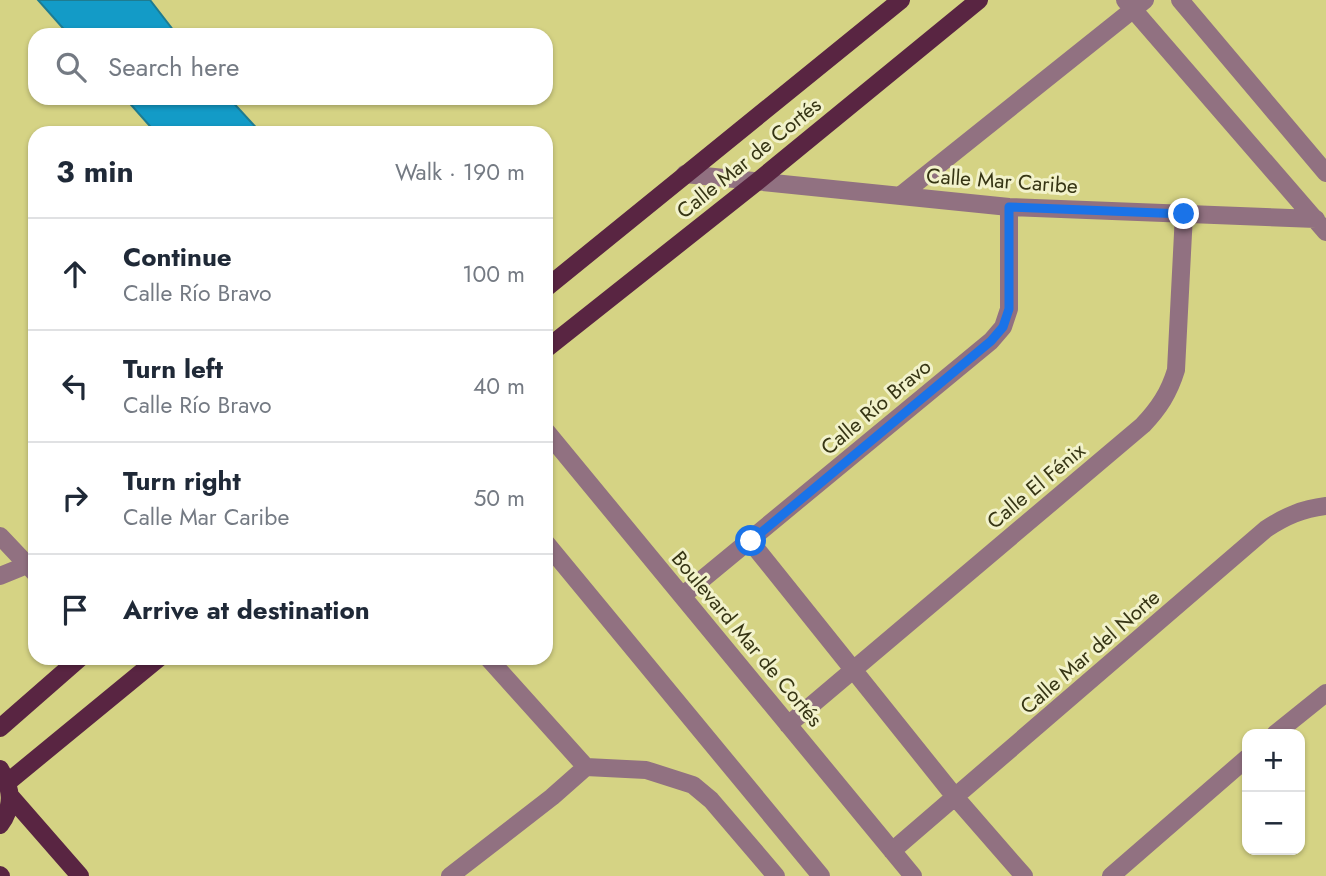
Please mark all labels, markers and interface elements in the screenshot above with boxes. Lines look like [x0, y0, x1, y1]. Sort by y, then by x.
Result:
search box [28, 28, 553, 105]
icon: search [52, 48, 90, 86]
text: Search here [108, 48, 240, 86]
street label: Calle Mar de Cortés [670, 90, 828, 226]
text: 3 min [56, 150, 134, 193]
text: Walk · 190 m [395, 155, 525, 189]
street label: Calle Mar Caribe [925, 161, 1079, 201]
route end [1168, 198, 1199, 229]
text: Continue [123, 238, 232, 276]
icon: ahead [56, 255, 94, 293]
text: 100 m [462, 257, 525, 291]
text: Calle Río Bravo [123, 276, 271, 310]
text: Turn left [123, 350, 223, 388]
street label: Calle Río Bravo [814, 352, 938, 462]
icon: left [56, 367, 94, 405]
text: 40 m [473, 369, 525, 403]
text: Calle Río Bravo [123, 388, 271, 422]
street label: Calle El Fénix [980, 436, 1092, 536]
text: Turn right [123, 462, 241, 500]
icon: right [56, 479, 94, 517]
text: 50 m [473, 481, 525, 515]
text: Calle Mar Caribe [123, 500, 289, 534]
route start [735, 525, 766, 556]
street label: Boulevard Mar de Cortés [664, 545, 830, 733]
street label: Calle Mar del Norte [1014, 583, 1167, 721]
icon: arrive [56, 591, 94, 629]
text: Arrive at destination [123, 591, 370, 629]
map controls [1242, 729, 1305, 855]
button: + [1242, 729, 1305, 792]
button: − [1242, 792, 1305, 855]

